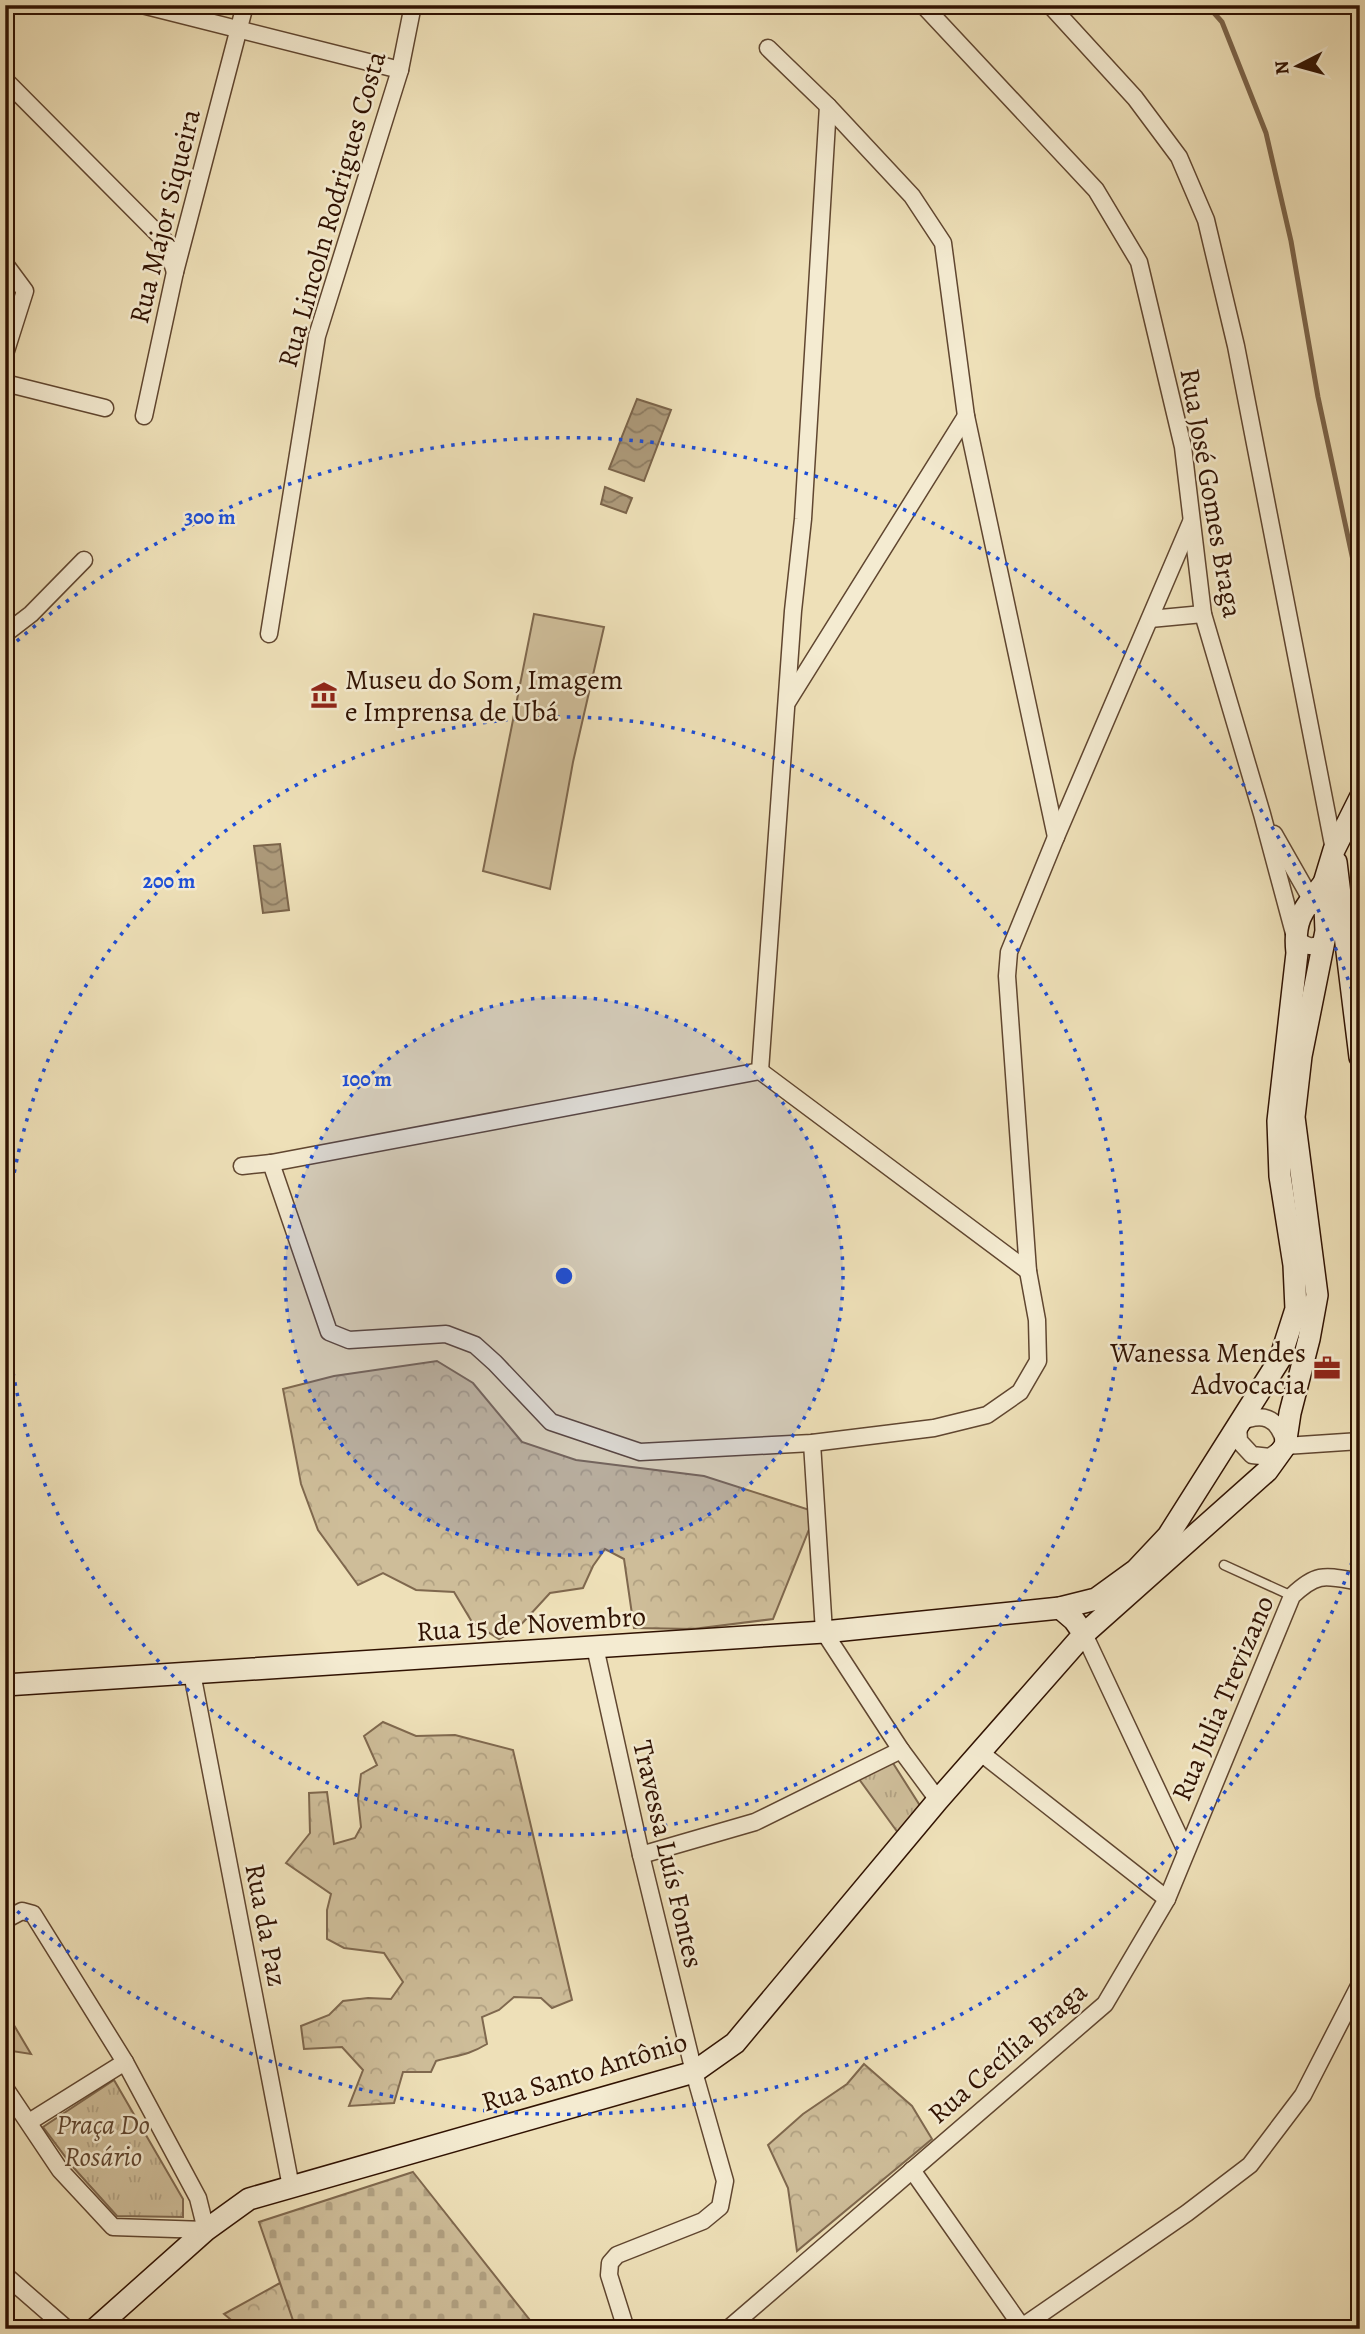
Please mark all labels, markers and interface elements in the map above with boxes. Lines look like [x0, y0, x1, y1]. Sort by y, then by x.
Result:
north arrow [1264, 32, 1334, 102]
street label: Rua Lincoln Rodrigues Costa [269, 47, 395, 372]
text: N [1268, 59, 1296, 76]
street label: Rua Major Siqueira [120, 105, 210, 327]
street label: Rua José Gomes Braga [1170, 365, 1252, 621]
text: 300 m [184, 503, 236, 531]
place label: Museu do Som, Imagem e Imprensa de Ubá [345, 661, 623, 731]
museum icon: Museu do Som, Imagem e Imprensa de Ubá [309, 680, 339, 710]
text: 200 m [143, 867, 196, 895]
text: 100 m [342, 1065, 392, 1093]
centre of rings [552, 1264, 576, 1288]
place label: Wanessa Mendes Advocacia [1109, 1334, 1306, 1404]
office icon: Wanessa Mendes Advocacia [1312, 1353, 1342, 1383]
street label: Rua Julia Trevizano [1162, 1590, 1283, 1807]
street label: Rua 15 de Novembro [415, 1597, 647, 1651]
street label: Travessa Luís Fontes [623, 1737, 713, 1972]
street label: Rua da Paz [235, 1860, 297, 1990]
street label: Rua Cecília Braga [920, 1973, 1095, 2132]
street label: Rua Santo Antônio [477, 2023, 692, 2121]
park label: Praça Do Rosário [56, 2106, 150, 2176]

